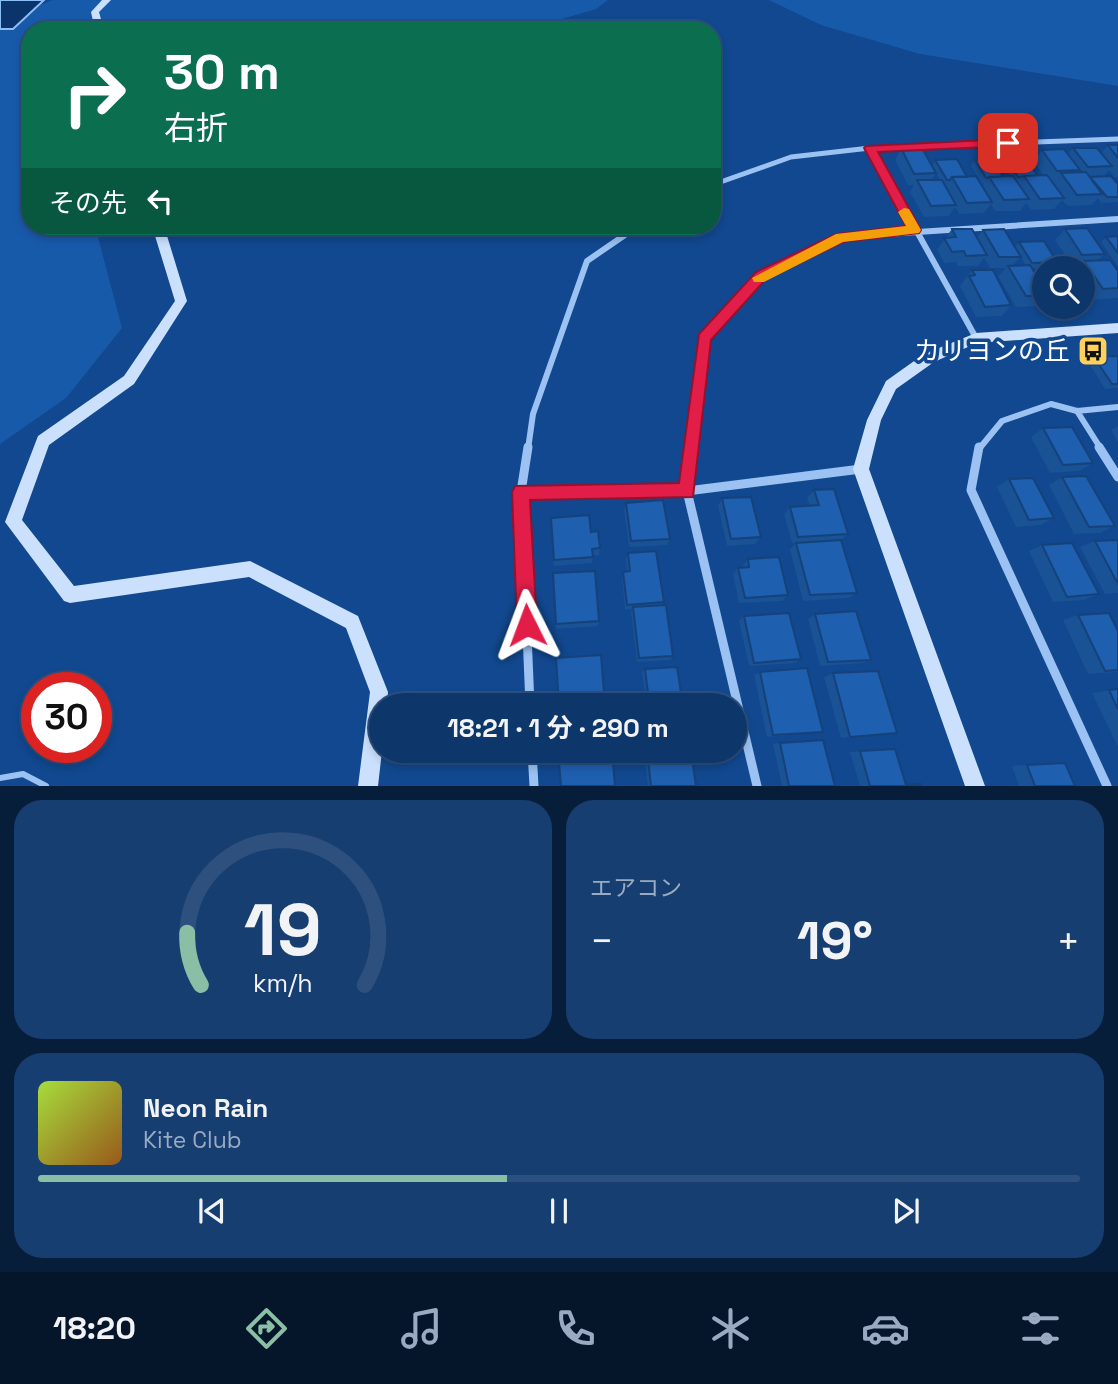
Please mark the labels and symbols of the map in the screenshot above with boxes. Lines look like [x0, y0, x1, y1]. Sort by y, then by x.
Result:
pin [978, 113, 1038, 173]
place label: カリヨンの丘 [914, 334, 1070, 368]
bus stop icon: カリヨンの丘 [1076, 334, 1110, 368]
position arrow [490, 588, 564, 662]
speed limit sign: 30 [21, 672, 112, 763]

